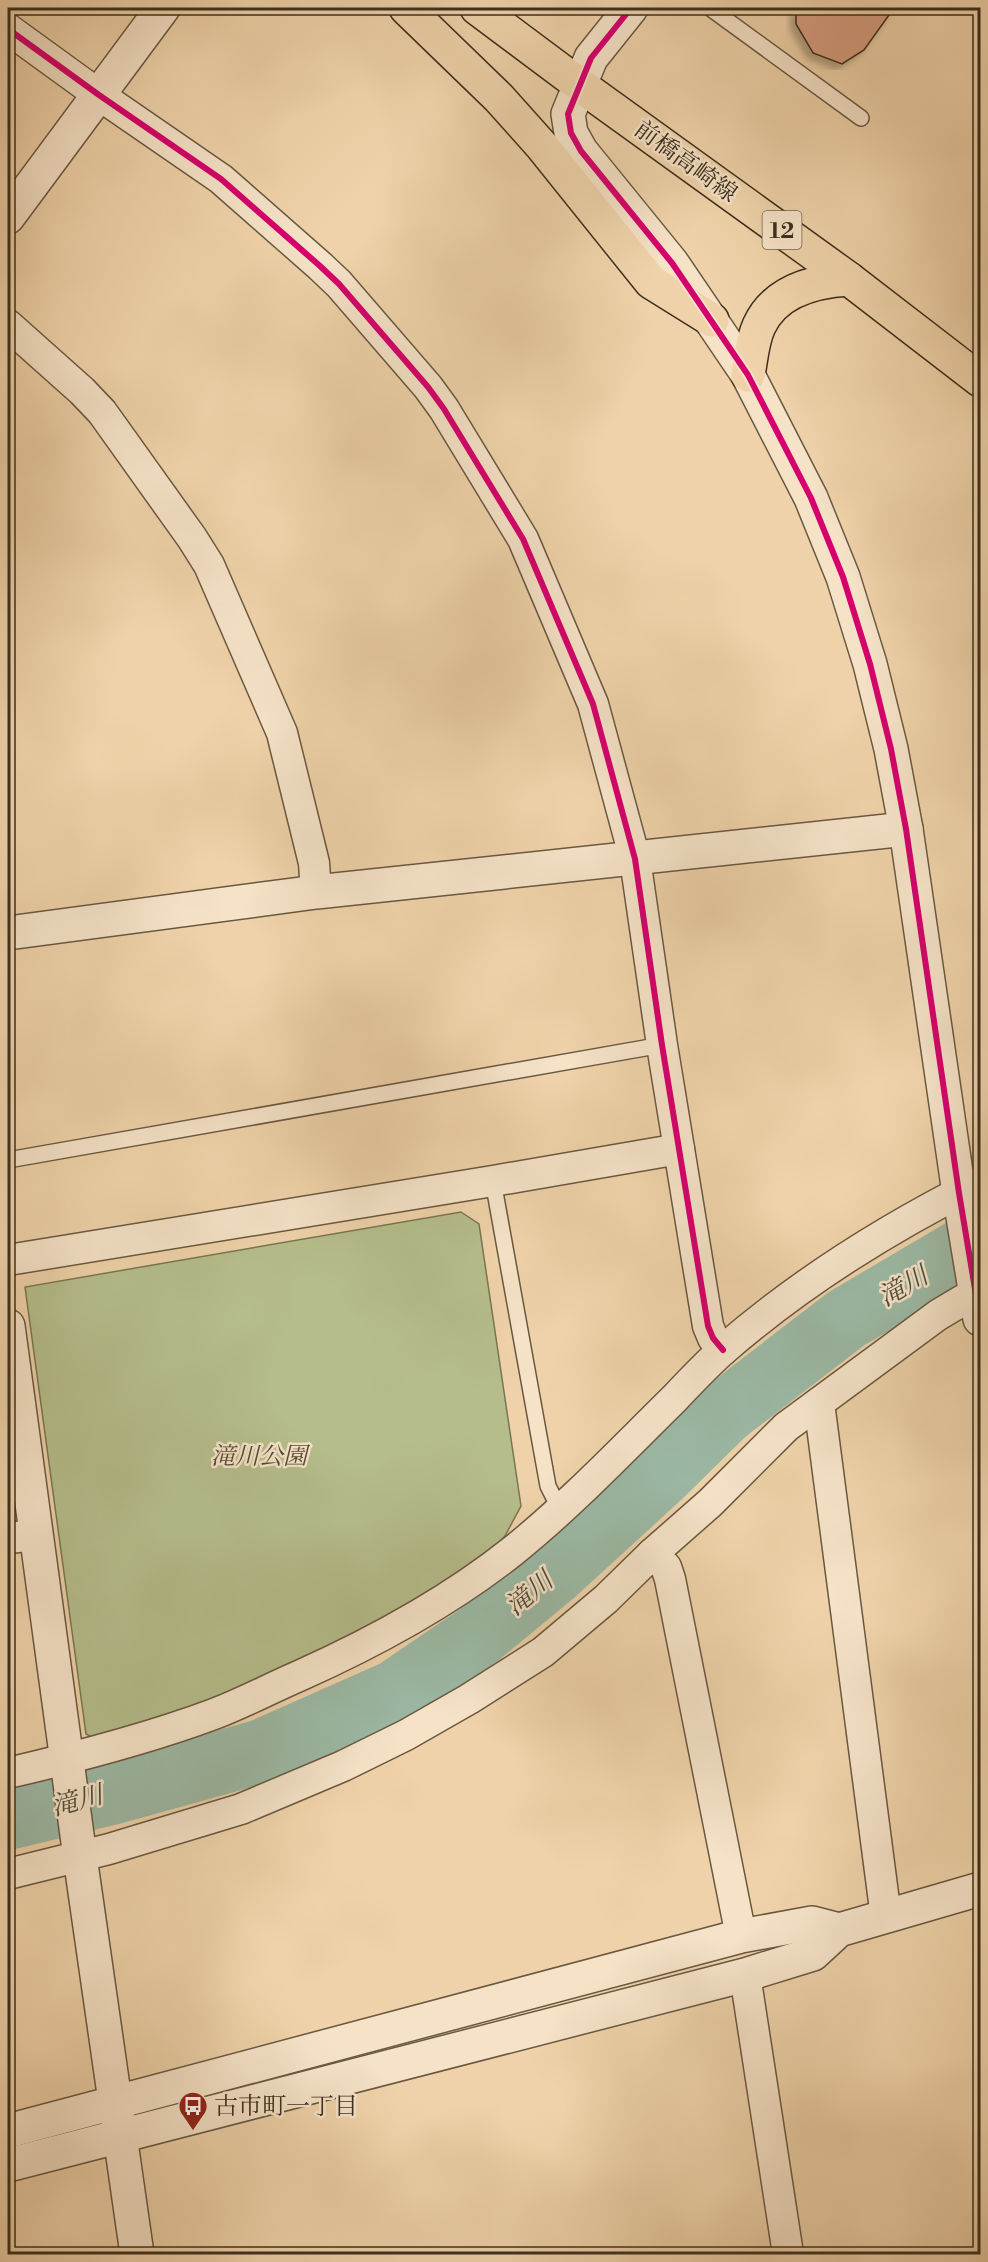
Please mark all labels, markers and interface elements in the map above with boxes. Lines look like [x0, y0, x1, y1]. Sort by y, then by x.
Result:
street label: 前橋高崎線 [628, 114, 743, 209]
road number: 12 [762, 211, 802, 249]
water label: 滝川 [873, 1259, 937, 1314]
park label: 滝川公園 [211, 1442, 311, 1472]
water label: 滝川 [499, 1563, 562, 1623]
water label: 滝川 [48, 1778, 109, 1823]
bus stop icon: 古市町一丁目 [177, 2090, 209, 2132]
place label: 古市町一丁目 [214, 2092, 358, 2122]

